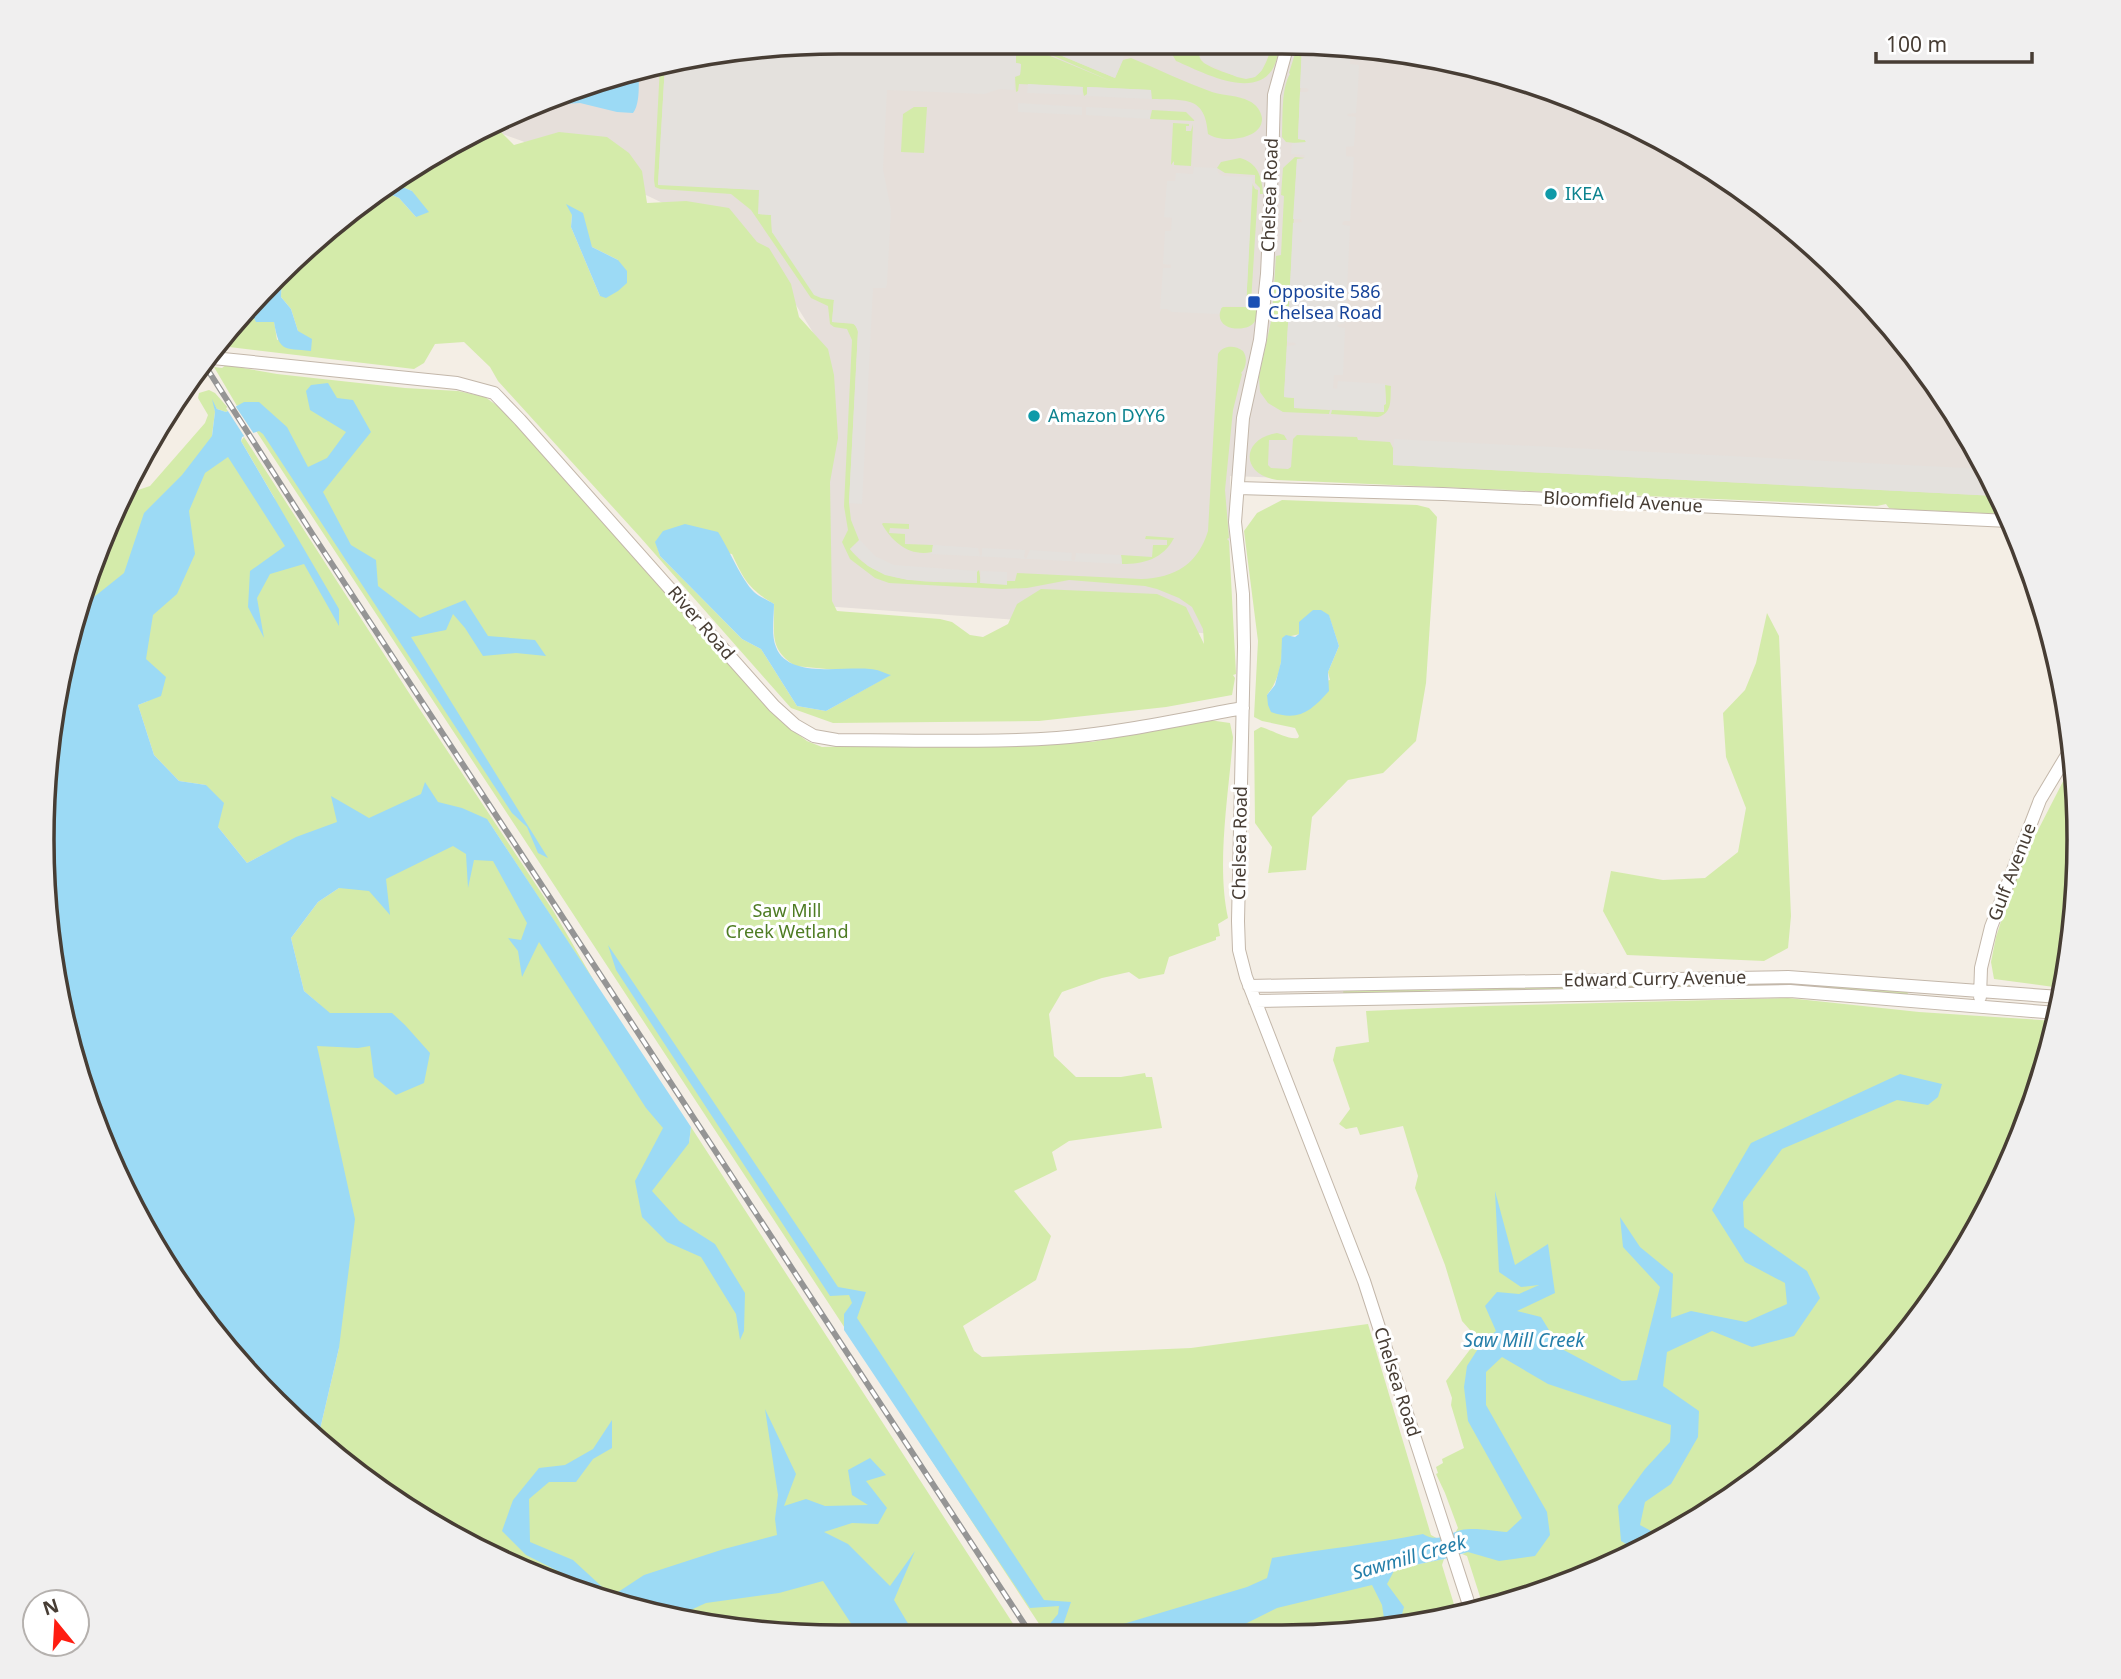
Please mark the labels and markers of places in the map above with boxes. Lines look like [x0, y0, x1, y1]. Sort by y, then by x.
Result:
place label: IKEA [1565, 181, 1604, 205]
marker: IKEA [1543, 186, 1559, 202]
place label: Opposite 586 Chelsea Road [1268, 279, 1382, 324]
marker: Opposite 586 Chelsea Road [1246, 294, 1262, 310]
place label: Amazon DYY6 [1048, 403, 1165, 427]
marker: Amazon DYY6 [1026, 408, 1042, 424]

